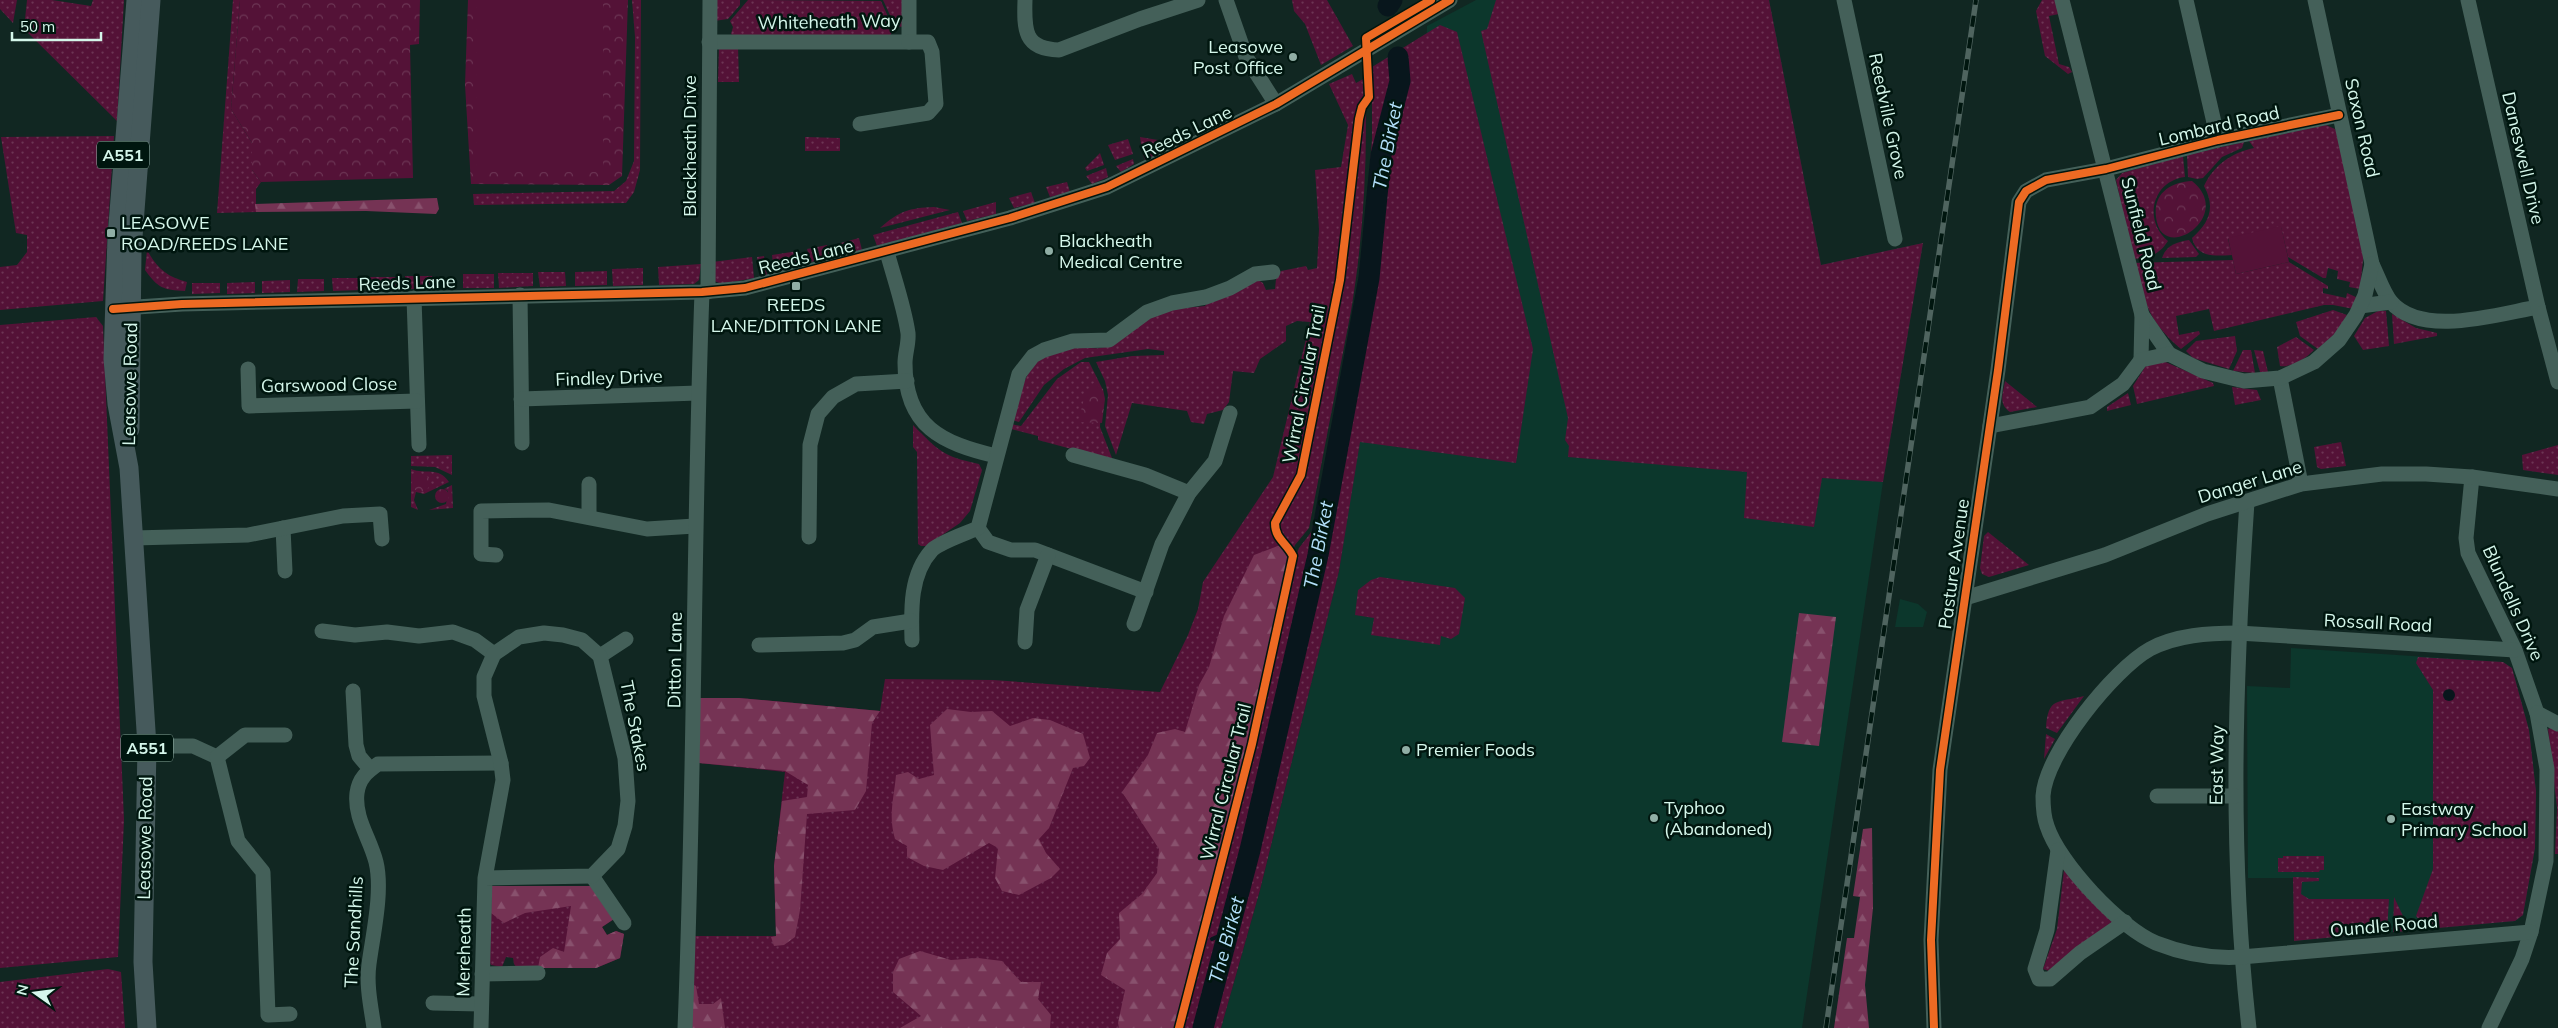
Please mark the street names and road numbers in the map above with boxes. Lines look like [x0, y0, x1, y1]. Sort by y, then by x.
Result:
street label: Whiteheath Way [757, 9, 901, 34]
street label: Reedville Grove [1864, 51, 1913, 181]
street label: Blackheath Drive [678, 75, 701, 217]
street label: Saxon Road [2340, 76, 2385, 180]
street label: Daneswell Drive [2497, 89, 2550, 226]
street label: Reeds Lane [1138, 100, 1236, 163]
street label: Lombard Road [2156, 100, 2282, 151]
road number: A551 [97, 142, 149, 168]
street label: Sunfield Road [2116, 175, 2167, 293]
street label: Reeds Lane [756, 234, 856, 279]
street label: Reeds Lane [358, 269, 456, 296]
street label: Wirral Circular Trail [1277, 303, 1330, 465]
street label: Leasowe Road [117, 322, 142, 446]
street label: Findley Drive [555, 364, 663, 391]
street label: Garswood Close [261, 372, 397, 397]
street label: Danger Lane [2195, 455, 2305, 508]
street label: Pasture Avenue [1933, 497, 1974, 631]
street label: Blundells Drive [2478, 542, 2549, 664]
street label: Rossall Road [2323, 608, 2433, 637]
street label: Ditton Lane [662, 612, 687, 708]
street label: The Stakes [615, 679, 656, 773]
street label: Wirral Circular Trail [1195, 701, 1256, 863]
street label: East Way [2204, 724, 2229, 805]
road number: A551 [121, 734, 173, 761]
street label: Leasowe Road [132, 776, 157, 900]
street label: The Sandhills [339, 876, 368, 988]
street label: Mereheath [451, 907, 476, 997]
street label: Oundle Road [2329, 909, 2439, 942]

